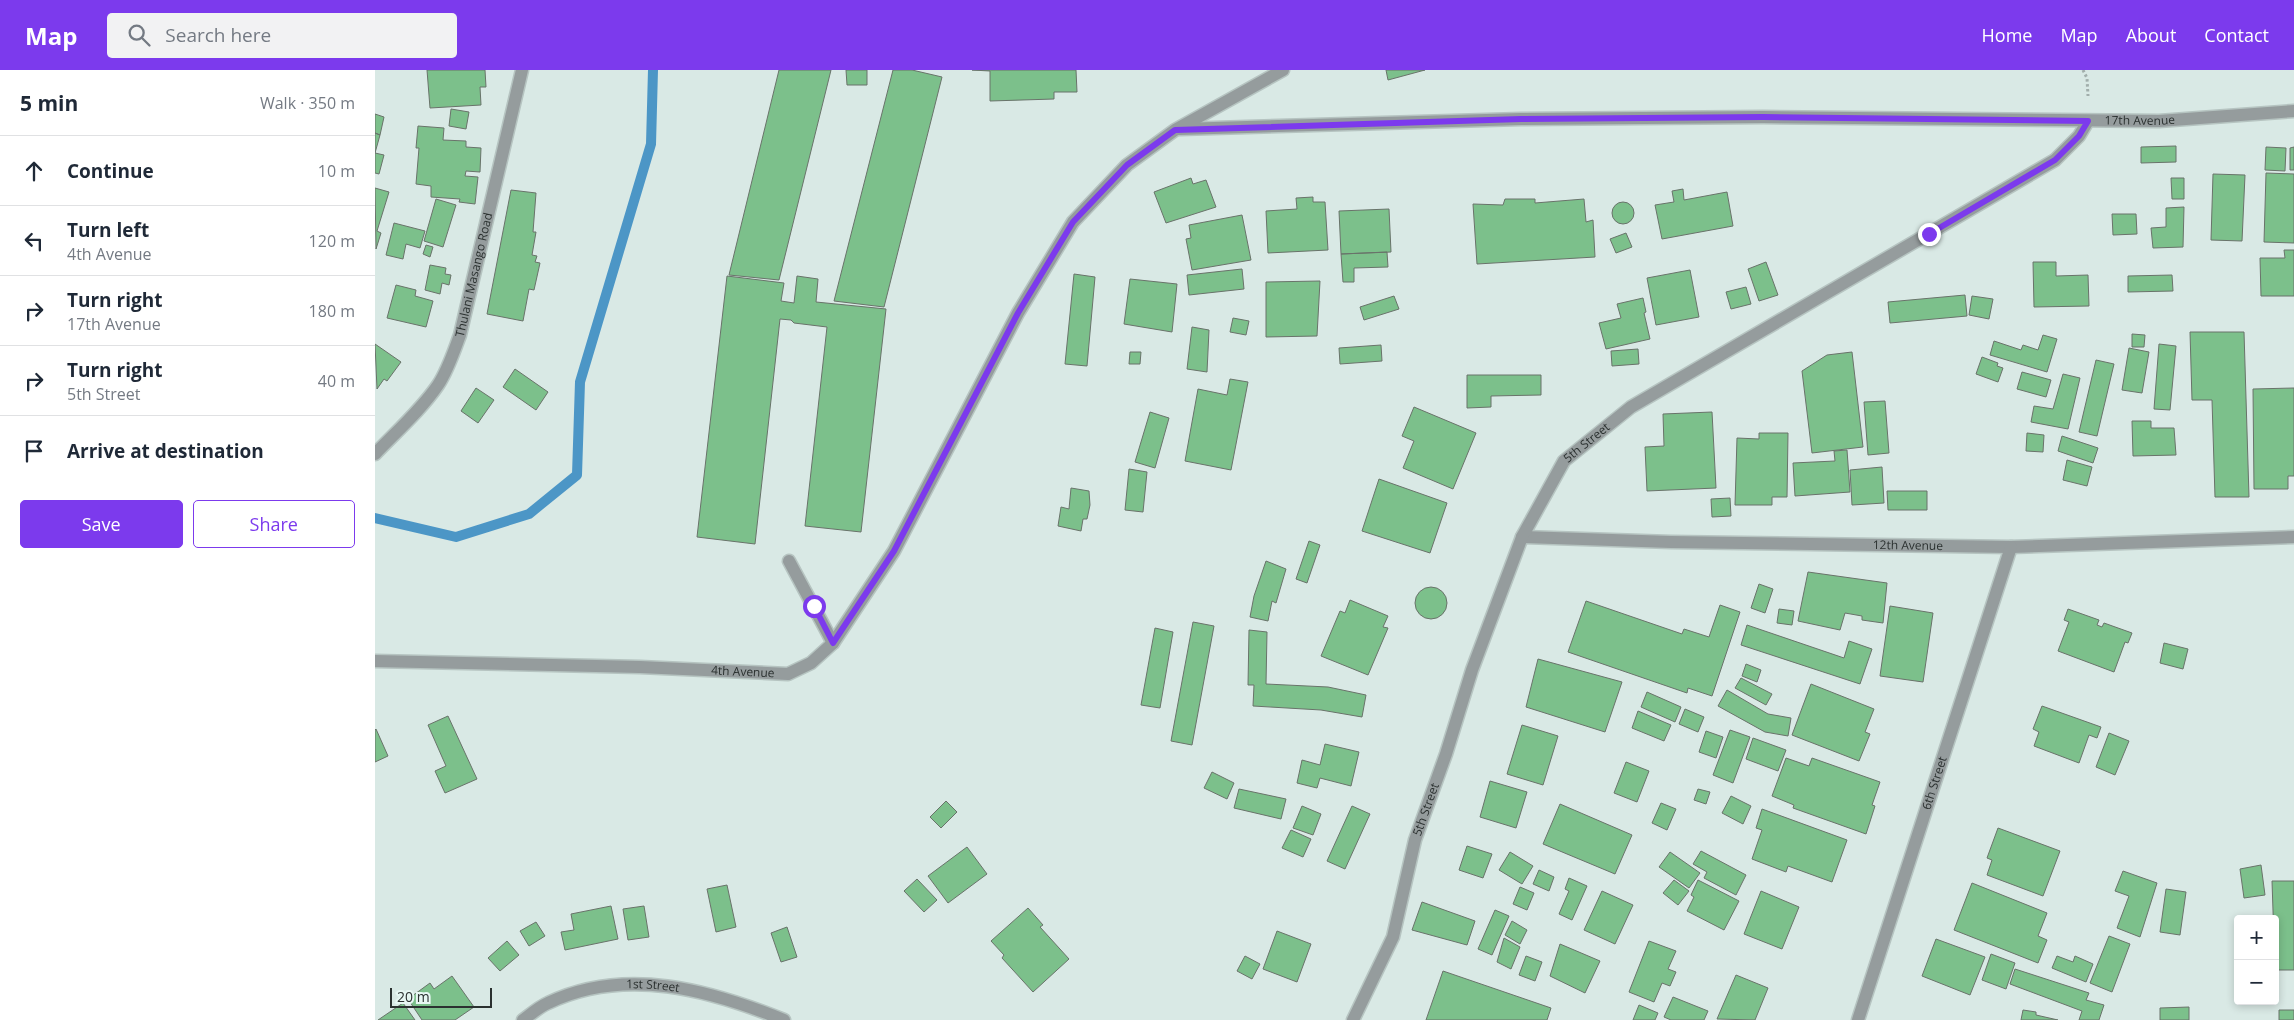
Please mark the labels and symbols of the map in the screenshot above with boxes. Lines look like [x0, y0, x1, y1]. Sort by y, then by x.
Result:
street label: 17th Avenue [2105, 111, 2176, 129]
street label: Thulani Masango Road [451, 211, 496, 339]
route end [1918, 223, 1941, 246]
street label: 5th Street [1560, 418, 1613, 466]
street label: 12th Avenue [1873, 536, 1943, 554]
route start [803, 595, 826, 618]
street label: 4th Avenue [711, 661, 775, 681]
street label: 6th Street [1918, 754, 1951, 812]
street label: 5th Street [1408, 781, 1443, 838]
street label: 1st Street [626, 975, 681, 996]
scale bar [390, 985, 493, 1008]

